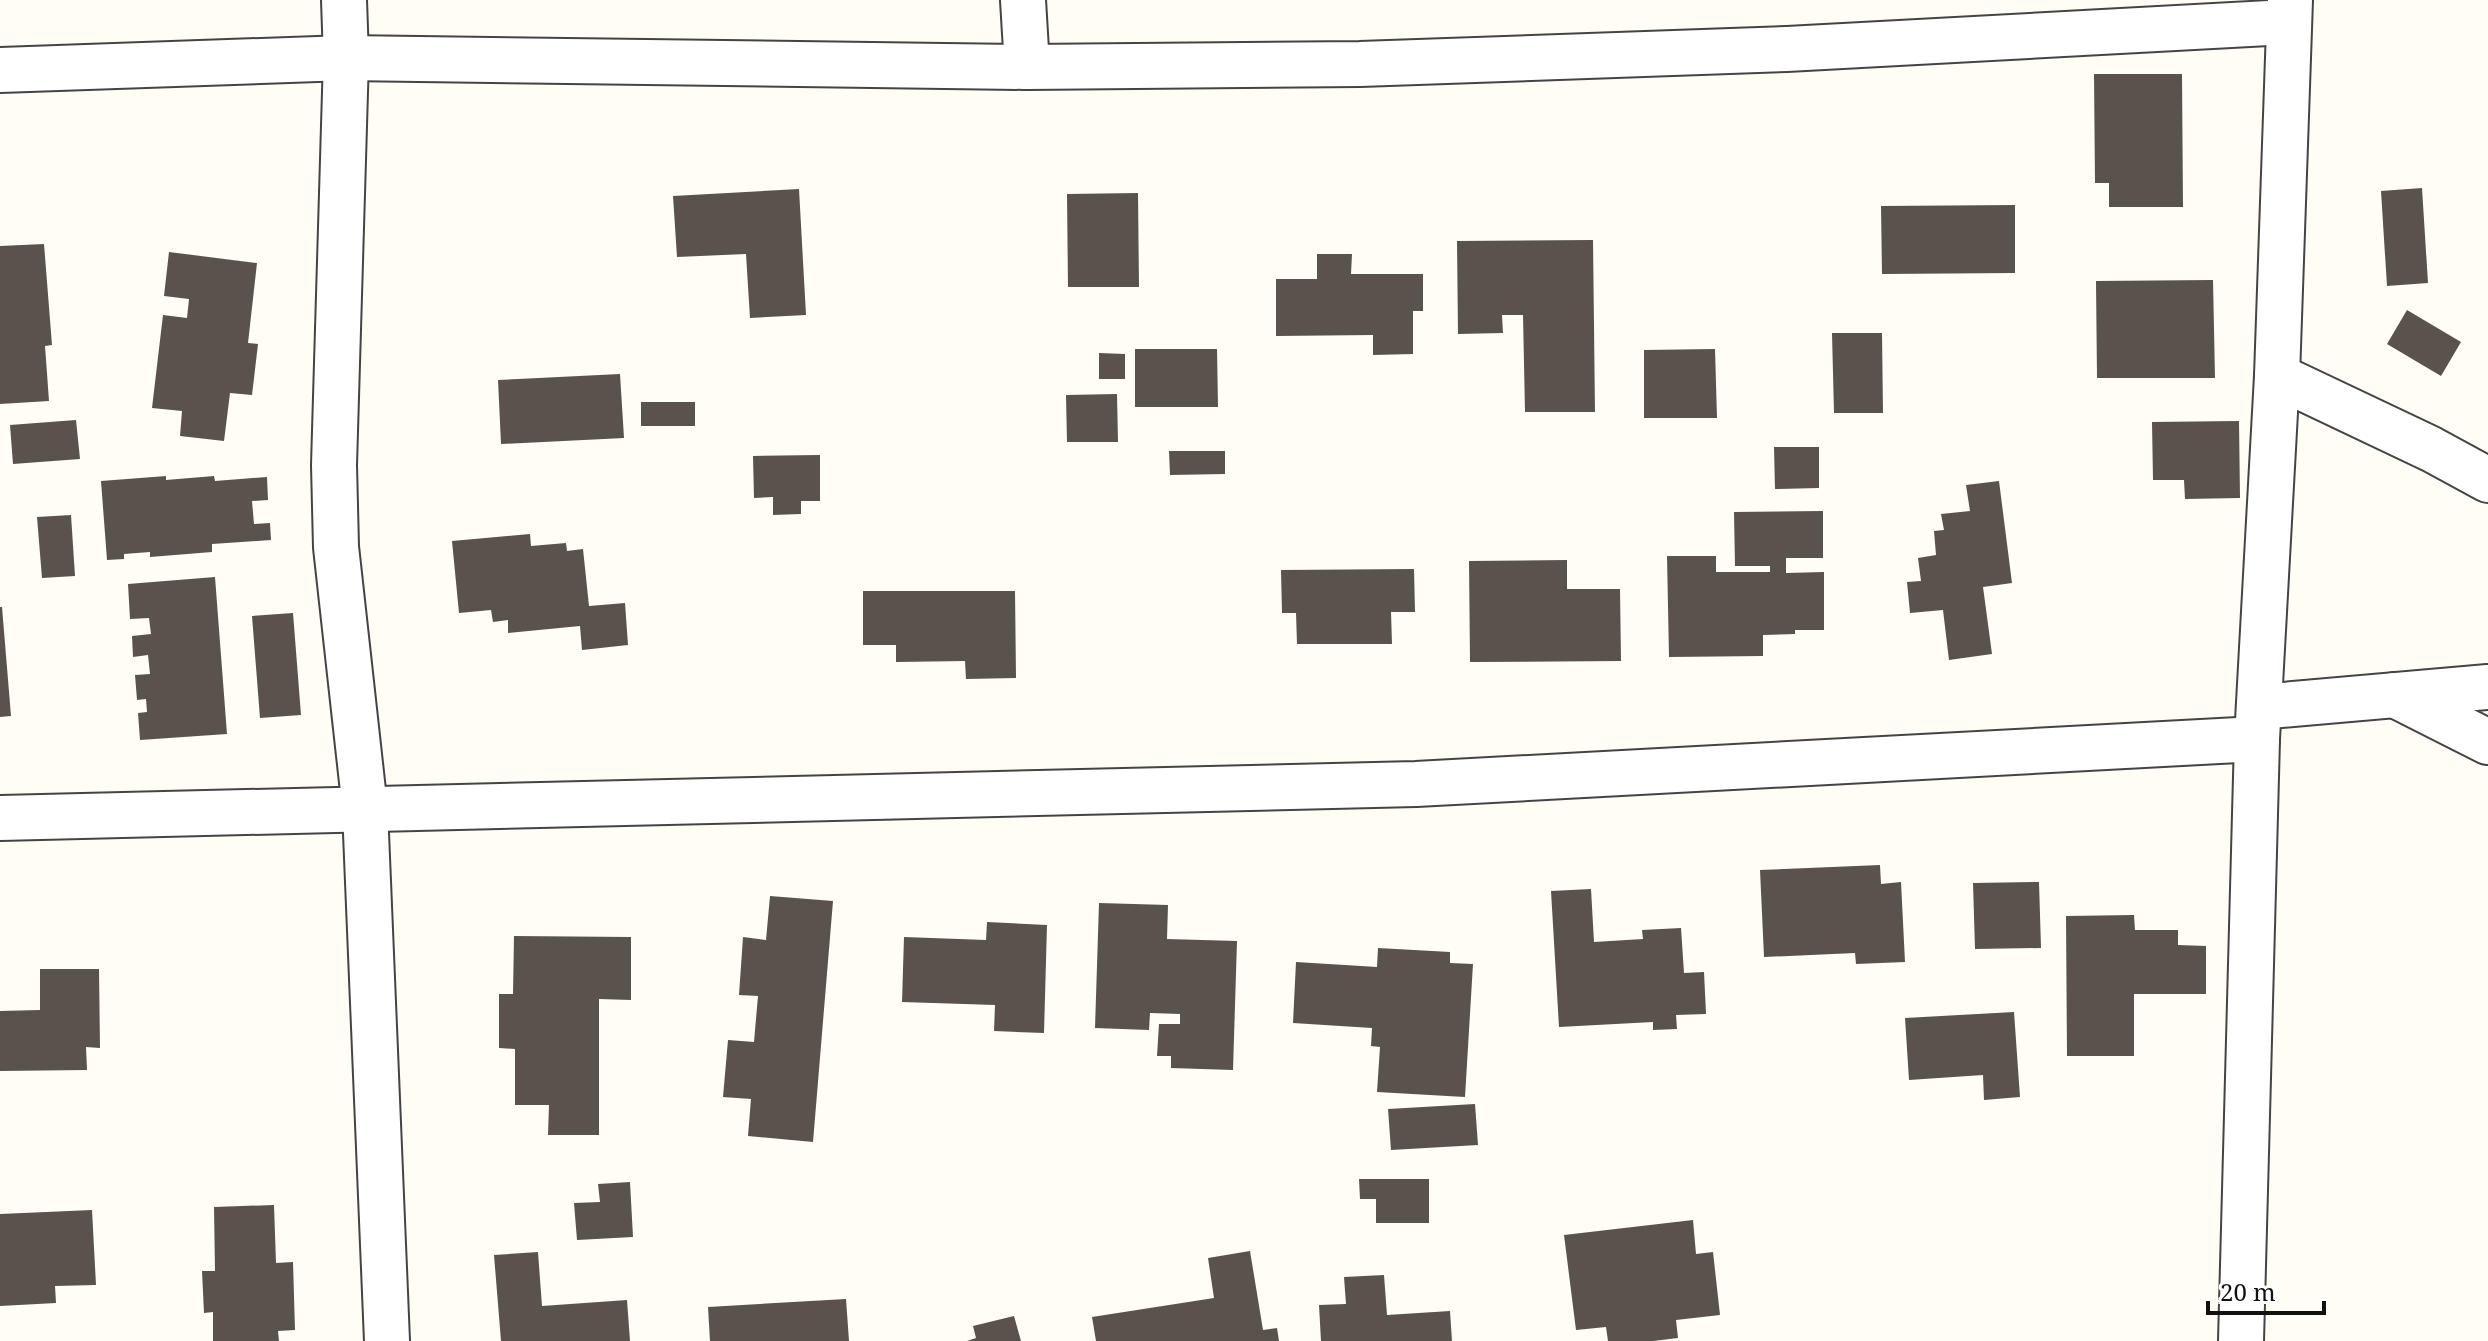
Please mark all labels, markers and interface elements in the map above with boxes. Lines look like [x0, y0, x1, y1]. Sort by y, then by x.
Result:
scale bar [2208, 1265, 2324, 1315]
text: 20 m [2220, 1275, 2276, 1308]

